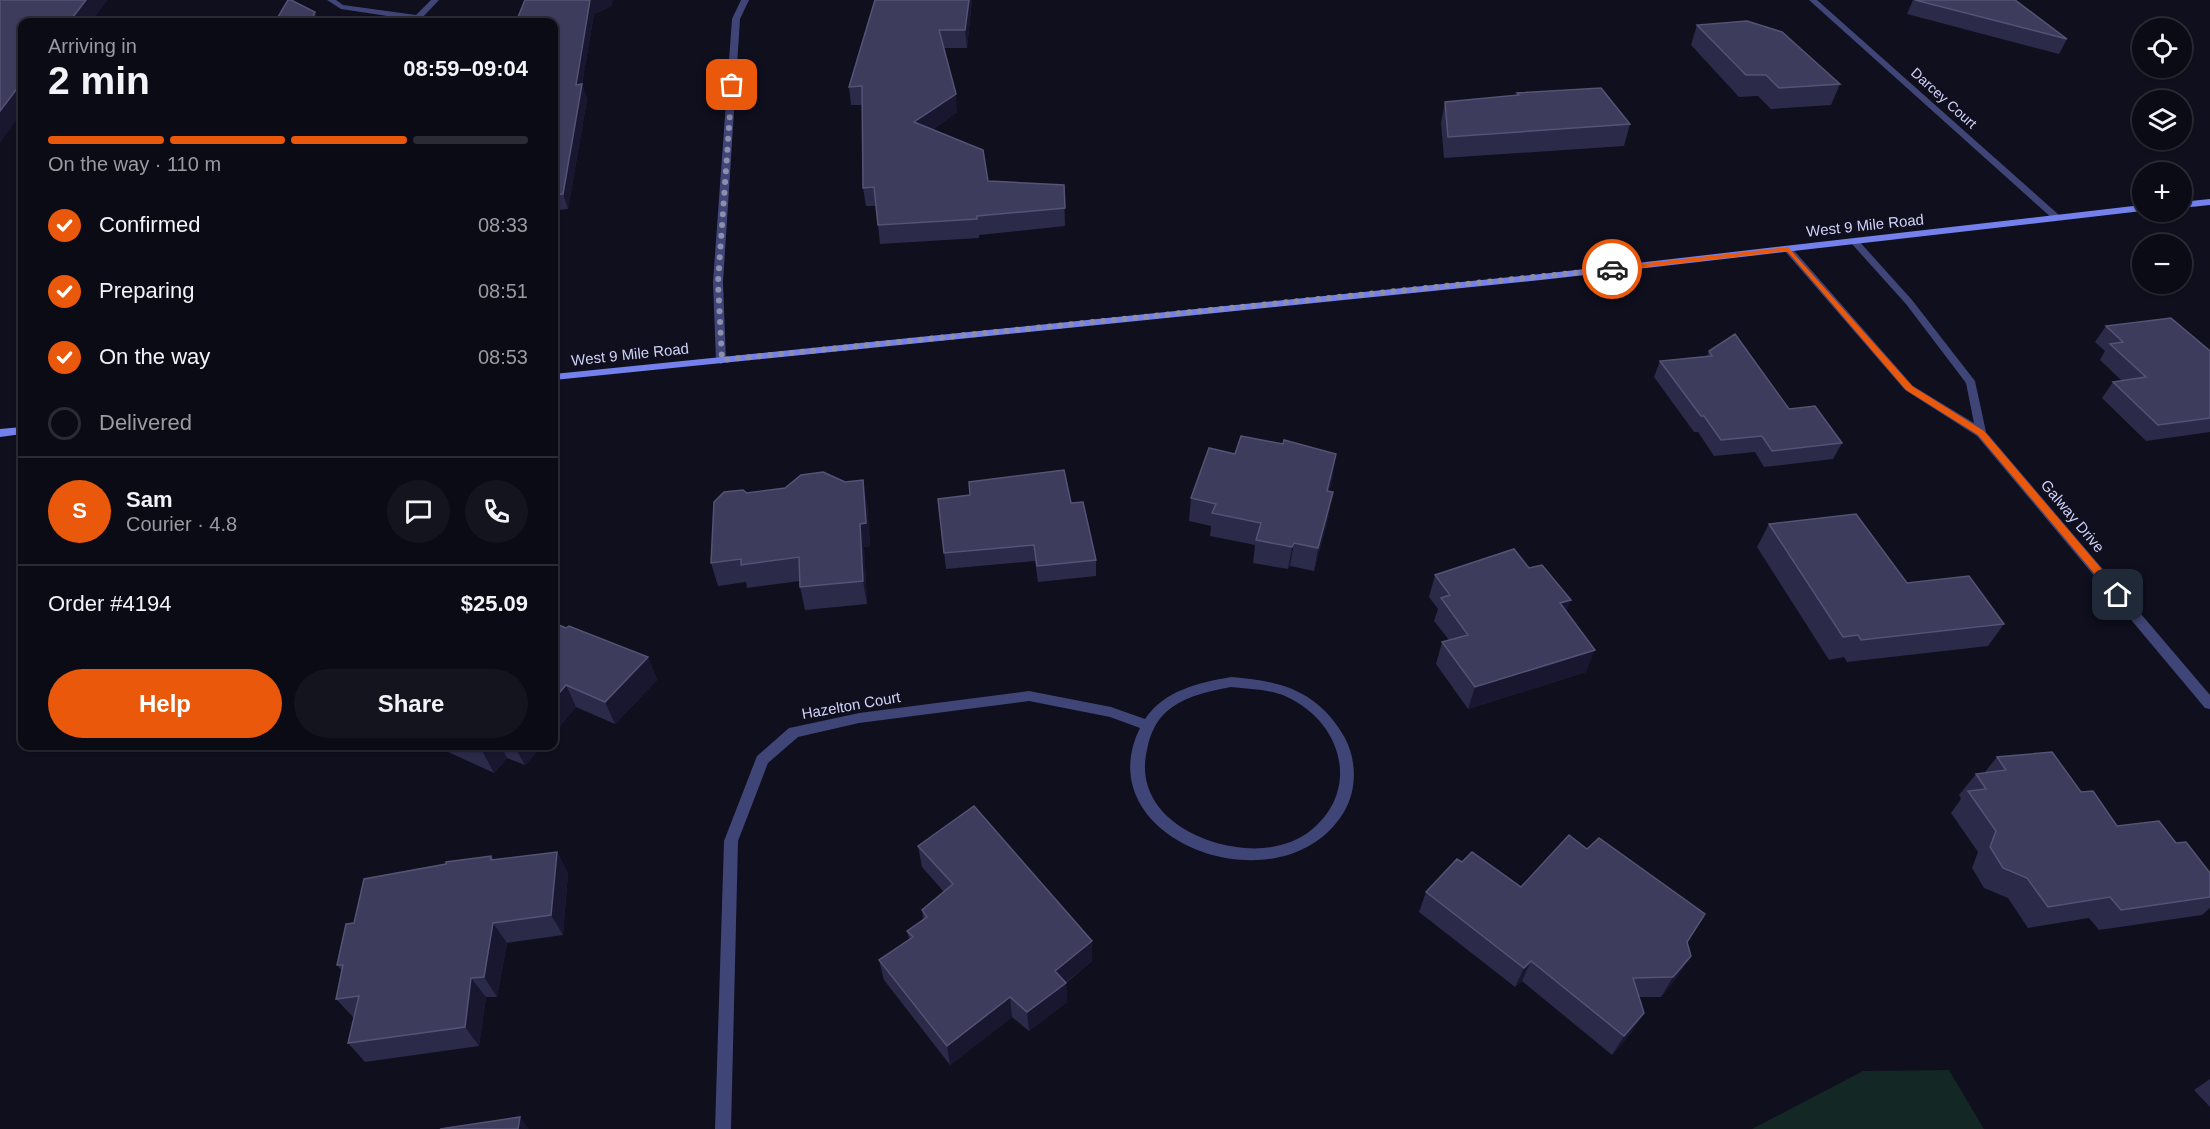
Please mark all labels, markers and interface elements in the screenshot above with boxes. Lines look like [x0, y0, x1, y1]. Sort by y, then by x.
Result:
map controls [2132, 18, 2192, 294]
button: locate [2132, 18, 2192, 78]
text: Arriving in [48, 35, 137, 57]
text: 08:59–09:04 [403, 56, 528, 81]
text: 2 min [48, 59, 150, 102]
pin [706, 59, 757, 110]
street label: Darcey Court [1908, 64, 1980, 132]
icon: bag [715, 68, 748, 101]
button: layers [2132, 90, 2192, 150]
text: On the way · 110 m [48, 153, 221, 175]
button: + [2132, 162, 2192, 222]
icon: check [48, 209, 81, 242]
street label: West 9 Mile Road [1805, 210, 1925, 240]
text: Confirmed [99, 212, 200, 237]
text: 08:33 [478, 214, 528, 236]
button: − [2132, 234, 2192, 294]
courier [1582, 239, 1642, 299]
icon: car [1596, 253, 1629, 286]
icon: check [48, 275, 81, 308]
text: Preparing [99, 278, 194, 303]
text: 08:51 [478, 280, 528, 302]
street label: West 9 Mile Road [570, 339, 690, 369]
icon: check [48, 341, 81, 374]
text: On the way [99, 344, 210, 369]
text: 08:53 [478, 346, 528, 368]
text: Delivered [99, 410, 192, 435]
street label: Galway Drive [2038, 476, 2108, 556]
button: chat [387, 480, 450, 543]
button: phone [465, 480, 528, 543]
text: Sam [126, 487, 172, 512]
text: S [72, 498, 87, 523]
text: Courier · 4.8 [126, 513, 237, 535]
pin [2092, 569, 2143, 620]
icon: home [2101, 578, 2134, 611]
text: Order #4194 [48, 591, 172, 616]
text: $25.09 [461, 591, 528, 616]
button: Help [48, 669, 282, 738]
button: Share [294, 669, 528, 738]
street label: Hazelton Court [800, 688, 903, 722]

